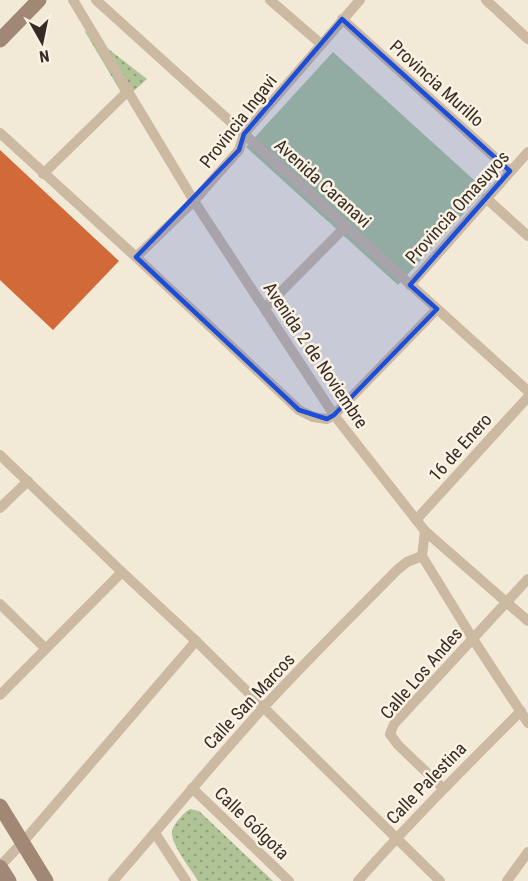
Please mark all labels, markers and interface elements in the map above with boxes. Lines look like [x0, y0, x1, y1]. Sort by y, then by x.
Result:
north arrow [12, 12, 72, 72]
street label: Provincia Murillo [386, 35, 488, 131]
text: N [38, 46, 51, 66]
street label: Provincia Ingavi [195, 70, 281, 172]
street label: Avenida Caranavi [271, 134, 375, 232]
street label: Provincia Omasuyos [401, 146, 513, 268]
street label: Avenida 2 de Noviembre [259, 278, 373, 432]
street label: 16 de Enero [424, 409, 496, 485]
street label: Calle Los Andes [376, 623, 466, 723]
street label: Calle San Marcos [199, 649, 299, 753]
street label: Calle Palestina [382, 738, 470, 828]
street label: Calle Gólgota [210, 782, 294, 864]

